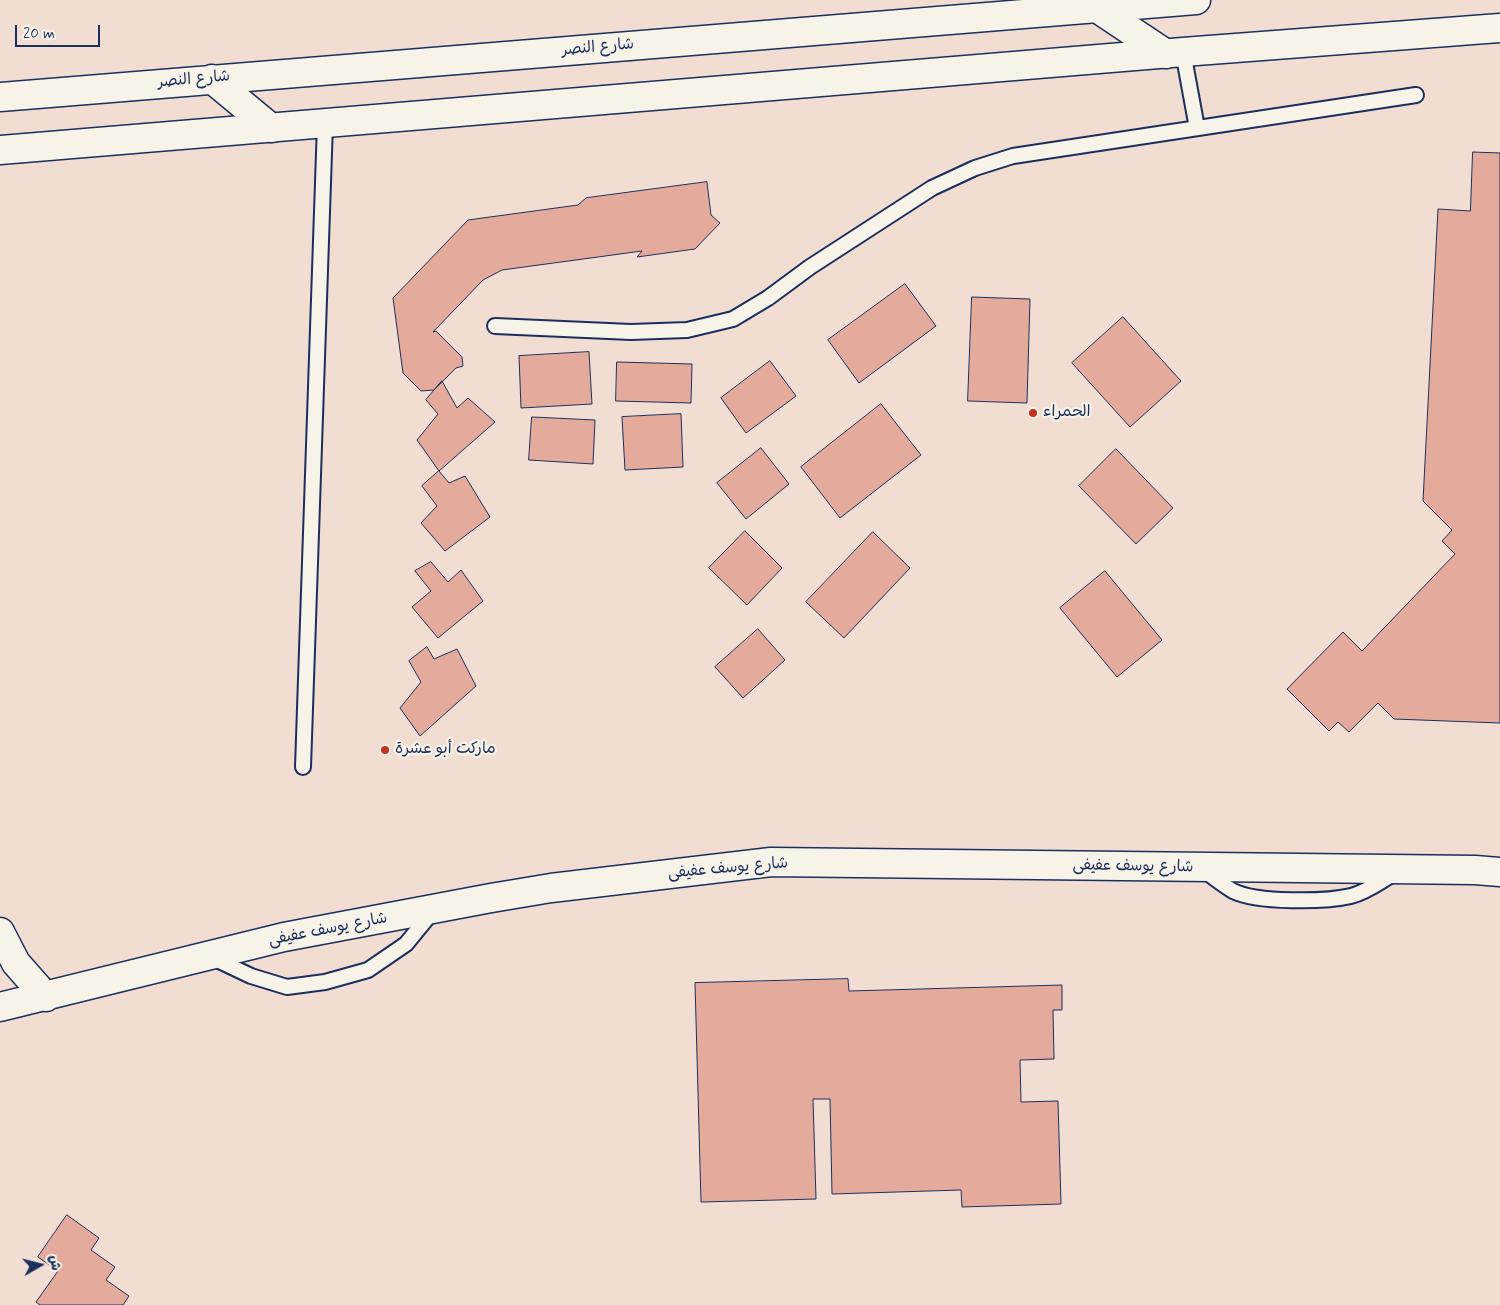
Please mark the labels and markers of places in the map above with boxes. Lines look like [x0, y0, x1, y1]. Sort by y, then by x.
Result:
place label: الحمراء [1043, 403, 1091, 423]
marker: الحمراء [1027, 407, 1039, 419]
place label: ماركت أبو عشرة [395, 740, 496, 760]
marker: ماركت أبو عشرة [379, 744, 391, 756]

